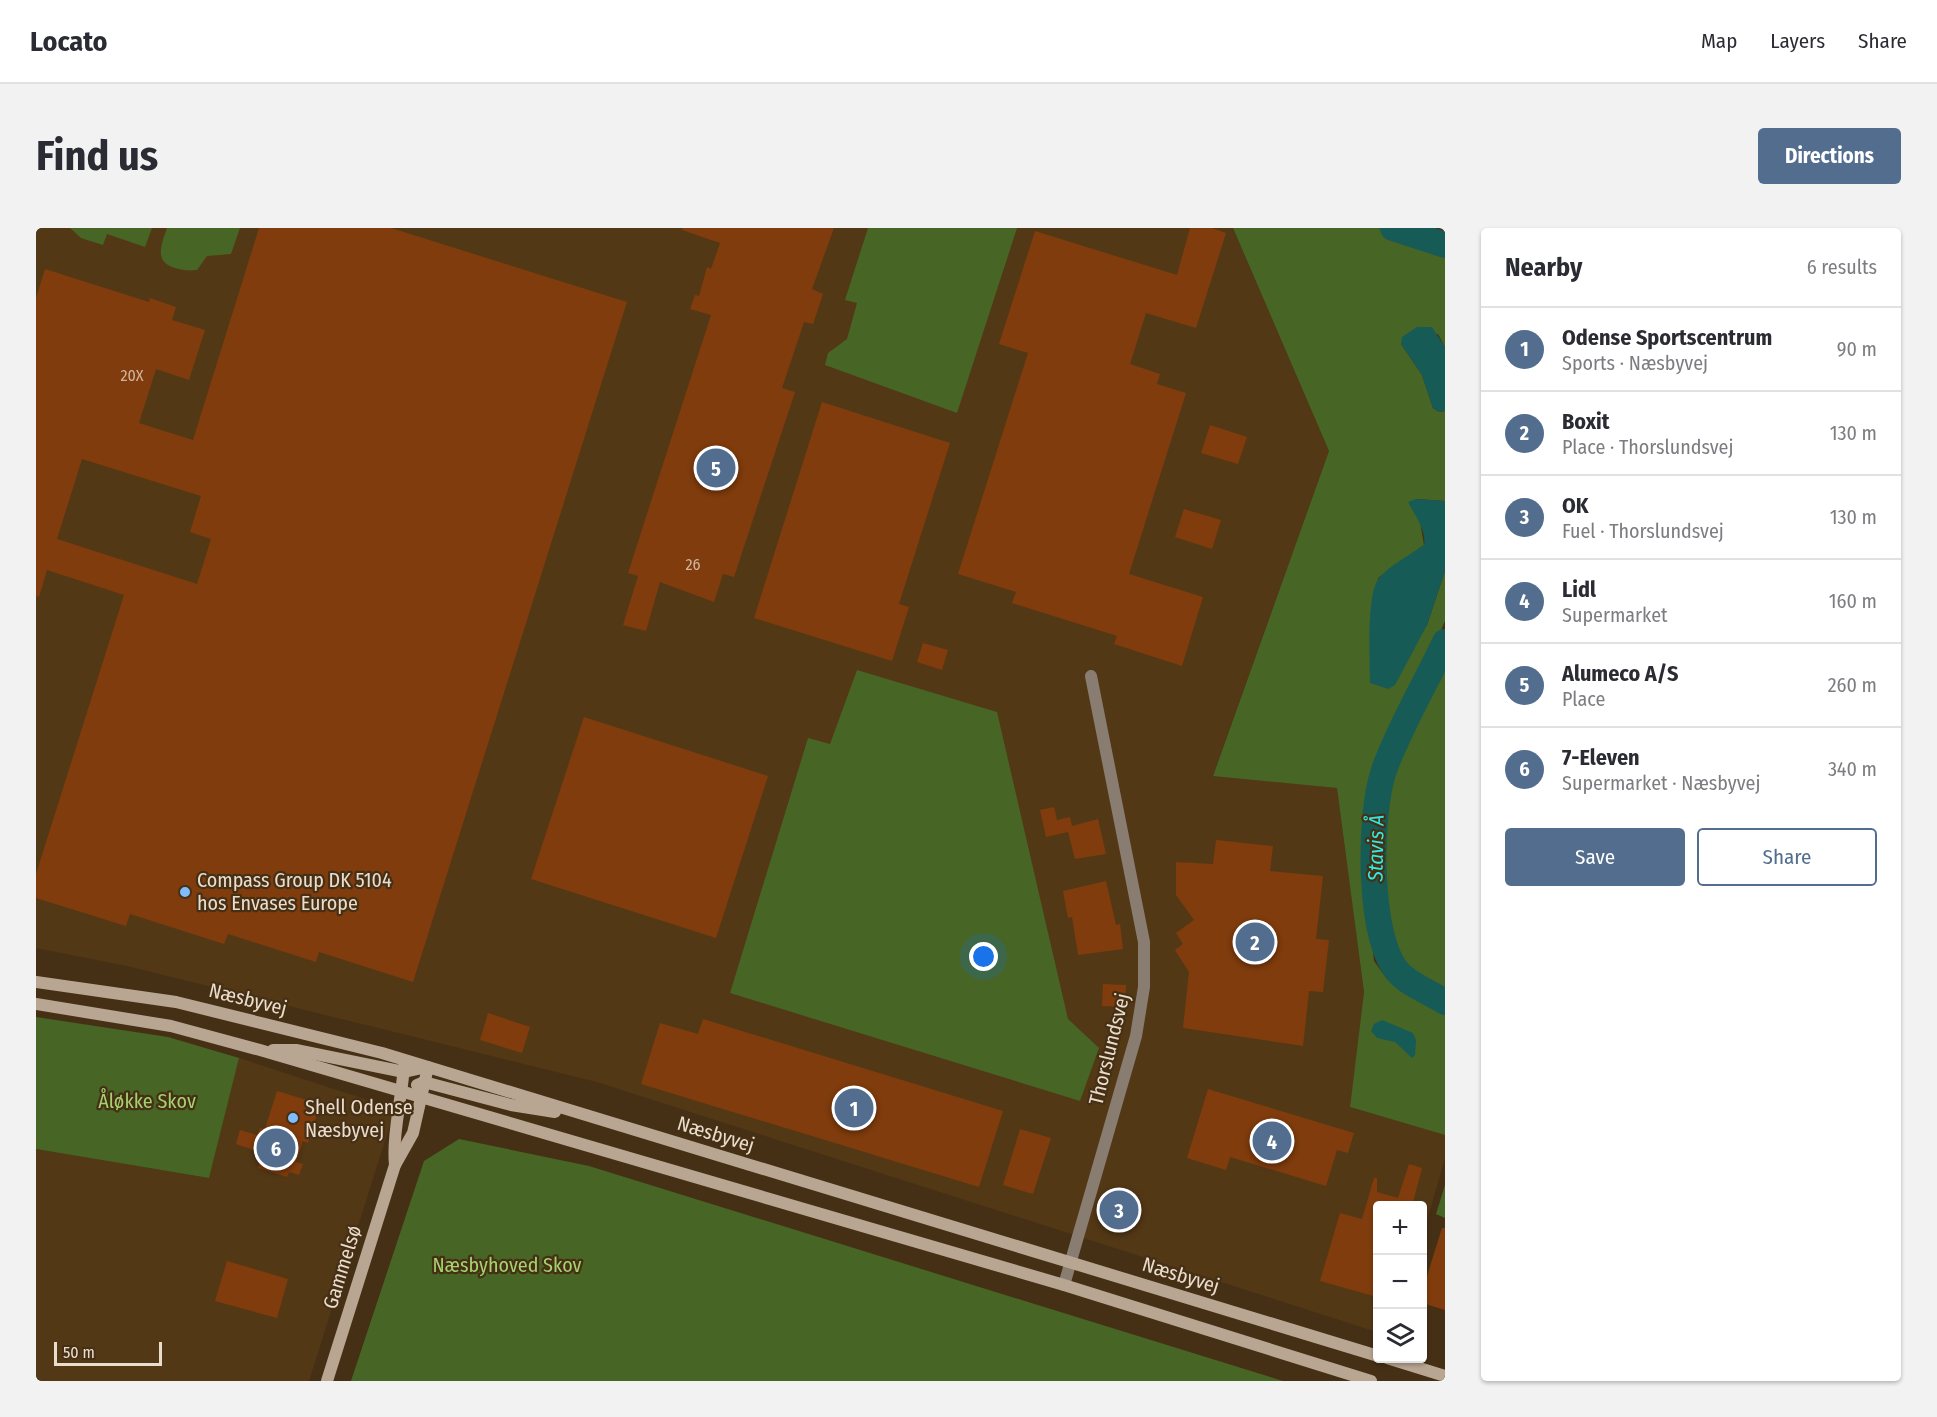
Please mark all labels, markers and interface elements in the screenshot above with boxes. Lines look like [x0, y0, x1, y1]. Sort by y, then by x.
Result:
text: Locato [30, 25, 108, 58]
text: Map [1701, 28, 1737, 54]
text: Layers [1770, 28, 1825, 54]
text: Share [1858, 28, 1907, 54]
button: Directions [1758, 128, 1901, 184]
text: Find us [36, 131, 158, 181]
text: Nearby [1505, 252, 1582, 283]
text: 6 results [1807, 255, 1877, 279]
text: Odense Sportscentrum [1562, 324, 1772, 351]
text: 1 [1520, 337, 1529, 361]
text: 90 m [1837, 337, 1877, 361]
text: Sports · Næsbyvej [1562, 351, 1708, 375]
house number: 20X [120, 366, 144, 385]
text: Boxit [1562, 408, 1610, 435]
text: 2 [1520, 421, 1529, 445]
text: 130 m [1830, 421, 1877, 445]
text: Place · Thorslundsvej [1562, 435, 1734, 459]
pin: 5 [696, 446, 736, 490]
text: OK [1562, 492, 1589, 519]
text: 3 [1520, 505, 1529, 529]
text: 130 m [1830, 505, 1877, 529]
text: Fuel · Thorslundsvej [1562, 519, 1724, 543]
house number: 26 [686, 555, 701, 574]
text: Lidl [1562, 576, 1596, 603]
text: 4 [1519, 589, 1530, 613]
text: 160 m [1829, 589, 1877, 613]
text: Supermarket [1562, 603, 1668, 627]
text: Alumeco A/S [1562, 660, 1678, 687]
text: 5 [1520, 673, 1529, 697]
text: 260 m [1828, 673, 1877, 697]
text: Place [1562, 687, 1605, 711]
text: 7-Eleven [1562, 744, 1640, 771]
text: 6 [1519, 757, 1530, 781]
text: 340 m [1828, 757, 1877, 781]
text: Supermarket · Næsbyvej [1562, 771, 1761, 795]
water label: Stavis Å [1362, 814, 1390, 883]
button: Save [1505, 828, 1685, 886]
button: Share [1697, 828, 1877, 886]
place label: Compass Group DK 5104 hos Envases Europe [197, 868, 392, 915]
marker: Compass Group DK 5104 hos Envases Europe [178, 885, 192, 899]
pin: 2 [1236, 920, 1274, 964]
your location [969, 942, 998, 971]
street label: Næsbyvej [207, 978, 289, 1020]
street label: Thorslundsvej [1083, 991, 1135, 1107]
pin: 1 [834, 1086, 874, 1130]
park label: Åløkke Skov [98, 1088, 196, 1113]
place label: Shell Odense Næsbyvej [305, 1095, 413, 1142]
marker: Shell Odense Næsbyvej [286, 1111, 300, 1125]
street label: Næsbyvej [675, 1111, 757, 1157]
pin: 4 [1252, 1118, 1292, 1164]
pin: 6 [256, 1126, 296, 1170]
pin: 3 [1100, 1188, 1138, 1232]
map controls [1373, 1201, 1427, 1363]
button: + [1373, 1201, 1427, 1255]
street label: Gammelsø [318, 1222, 366, 1312]
street label: Næsbyvej [1140, 1252, 1222, 1298]
park label: Næsbyhoved Skov [432, 1253, 582, 1277]
button: − [1373, 1255, 1427, 1309]
button: layers [1373, 1309, 1427, 1363]
scale bar [54, 1339, 162, 1366]
text: 50 m [63, 1343, 95, 1362]

